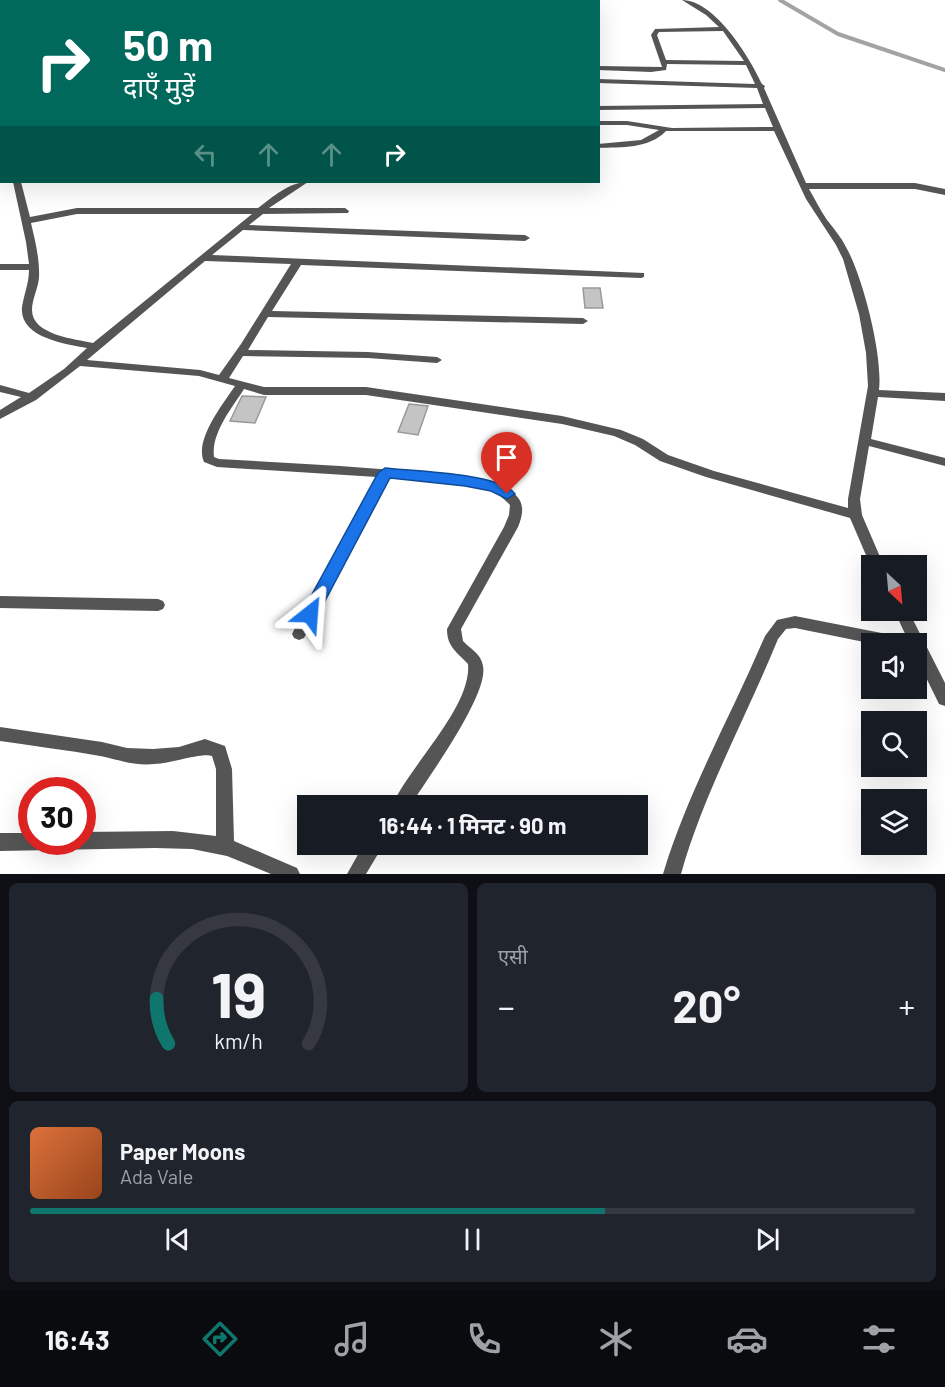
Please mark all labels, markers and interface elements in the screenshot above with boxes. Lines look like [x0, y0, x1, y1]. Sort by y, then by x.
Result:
text: 50 m [123, 19, 213, 69]
icon: right [24, 24, 102, 102]
text: दाएँ मुड़ें [123, 70, 195, 102]
icon: left [189, 138, 222, 171]
icon: ahead [252, 138, 285, 171]
icon: ahead [315, 138, 348, 171]
icon: right [378, 138, 411, 171]
pin [481, 432, 532, 494]
icon: arrive [490, 441, 523, 474]
north arrow [861, 555, 927, 621]
map controls [861, 555, 927, 855]
position arrow [278, 582, 342, 646]
button: sound [861, 633, 927, 699]
button: search [861, 711, 927, 777]
speed limit sign: 30 [18, 777, 96, 855]
button: layers [861, 789, 927, 855]
text: 16:44 · 1 मिनट · 90 m [379, 812, 566, 838]
text: एसी [498, 944, 528, 968]
text: 19 [211, 956, 266, 1030]
text: 20° [673, 978, 740, 1032]
text: − [498, 986, 515, 1026]
text: + [899, 986, 915, 1026]
text: km/h [214, 1029, 263, 1054]
text: Paper Moons [120, 1138, 245, 1164]
text: Ada Vale [120, 1164, 193, 1188]
icon: previous [161, 1223, 194, 1256]
icon: pause [456, 1223, 489, 1256]
icon: next [751, 1223, 784, 1256]
icon: directions [199, 1318, 241, 1360]
icon: music [331, 1318, 373, 1360]
icon: phone [463, 1318, 505, 1360]
icon: climate [595, 1318, 637, 1360]
icon: car [726, 1318, 768, 1360]
icon: filters [858, 1318, 900, 1360]
text: 16:43 [45, 1323, 110, 1355]

